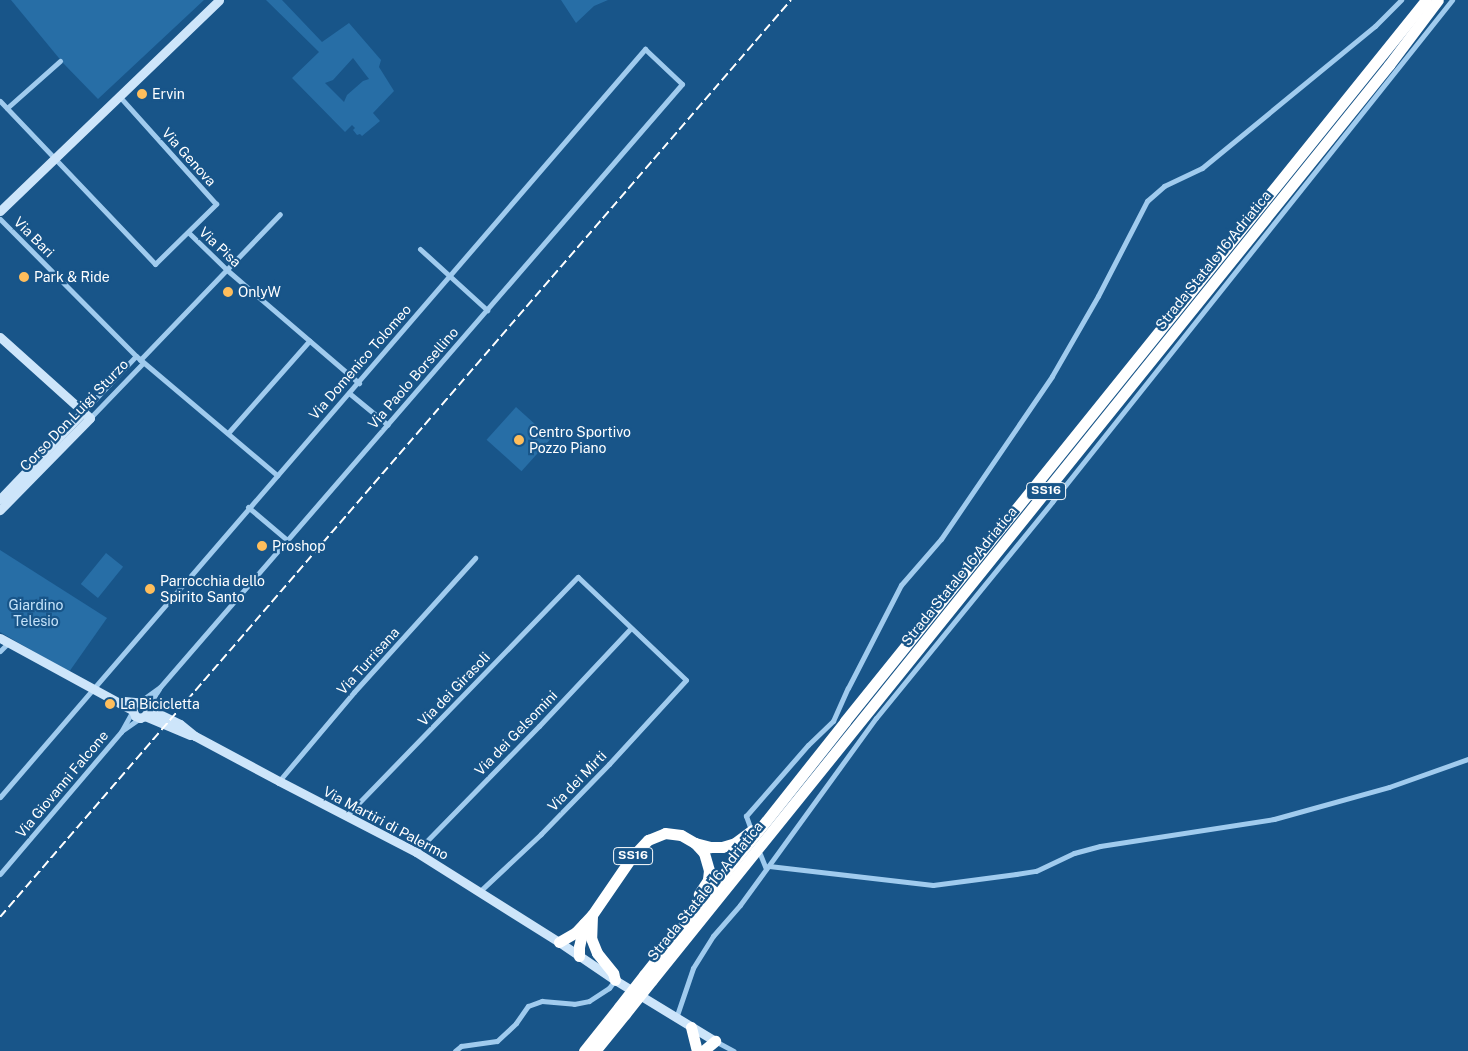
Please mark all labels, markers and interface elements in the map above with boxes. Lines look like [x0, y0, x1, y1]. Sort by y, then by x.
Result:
place label: Ervin [152, 86, 185, 102]
marker: Ervin [136, 88, 148, 100]
street label: Via Genova [158, 124, 220, 190]
street label: Strada Statale 16 Adriatica [1152, 187, 1274, 333]
street label: Via Bari [10, 213, 58, 261]
street label: Via Pisa [196, 223, 244, 271]
place label: Park & Ride [34, 269, 110, 285]
marker: Park & Ride [18, 271, 30, 283]
place label: OnlyW [238, 284, 281, 300]
marker: OnlyW [222, 286, 234, 298]
street label: Via Domenico Tolomeo [305, 301, 415, 423]
street label: Via Paolo Borsellino [364, 324, 462, 432]
street label: Corso Don Luigi Sturzo [16, 356, 132, 474]
place label: Centro Sportivo Pozzo Piano [529, 424, 631, 457]
marker: Centro Sportivo Pozzo Piano [513, 434, 525, 446]
road number: SS16 [1026, 482, 1066, 501]
street label: Strada Statale 16 Adriatica [898, 503, 1020, 649]
place label: Proshop [272, 538, 326, 554]
marker: Proshop [256, 540, 268, 552]
place label: Parrocchia dello Spirito Santo [160, 573, 265, 606]
marker: Parrocchia dello Spirito Santo [144, 583, 156, 595]
park label: Giardino Telesio [9, 597, 63, 630]
street label: Via Turrisana [333, 624, 403, 698]
street label: Via dei Girasoli [414, 648, 494, 730]
street label: Via dei Gelsomini [471, 687, 561, 779]
place label: La Bicicletta [120, 696, 200, 712]
marker: La Bicicletta [104, 698, 116, 710]
street label: Via Giovanni Falcone [12, 727, 112, 841]
street label: Via dei Mirti [544, 747, 610, 815]
street label: Via Martiri di Palermo [320, 783, 452, 863]
street label: Strada Statale 16 Adriatica [644, 818, 766, 964]
road number: SS16 [613, 846, 653, 866]

